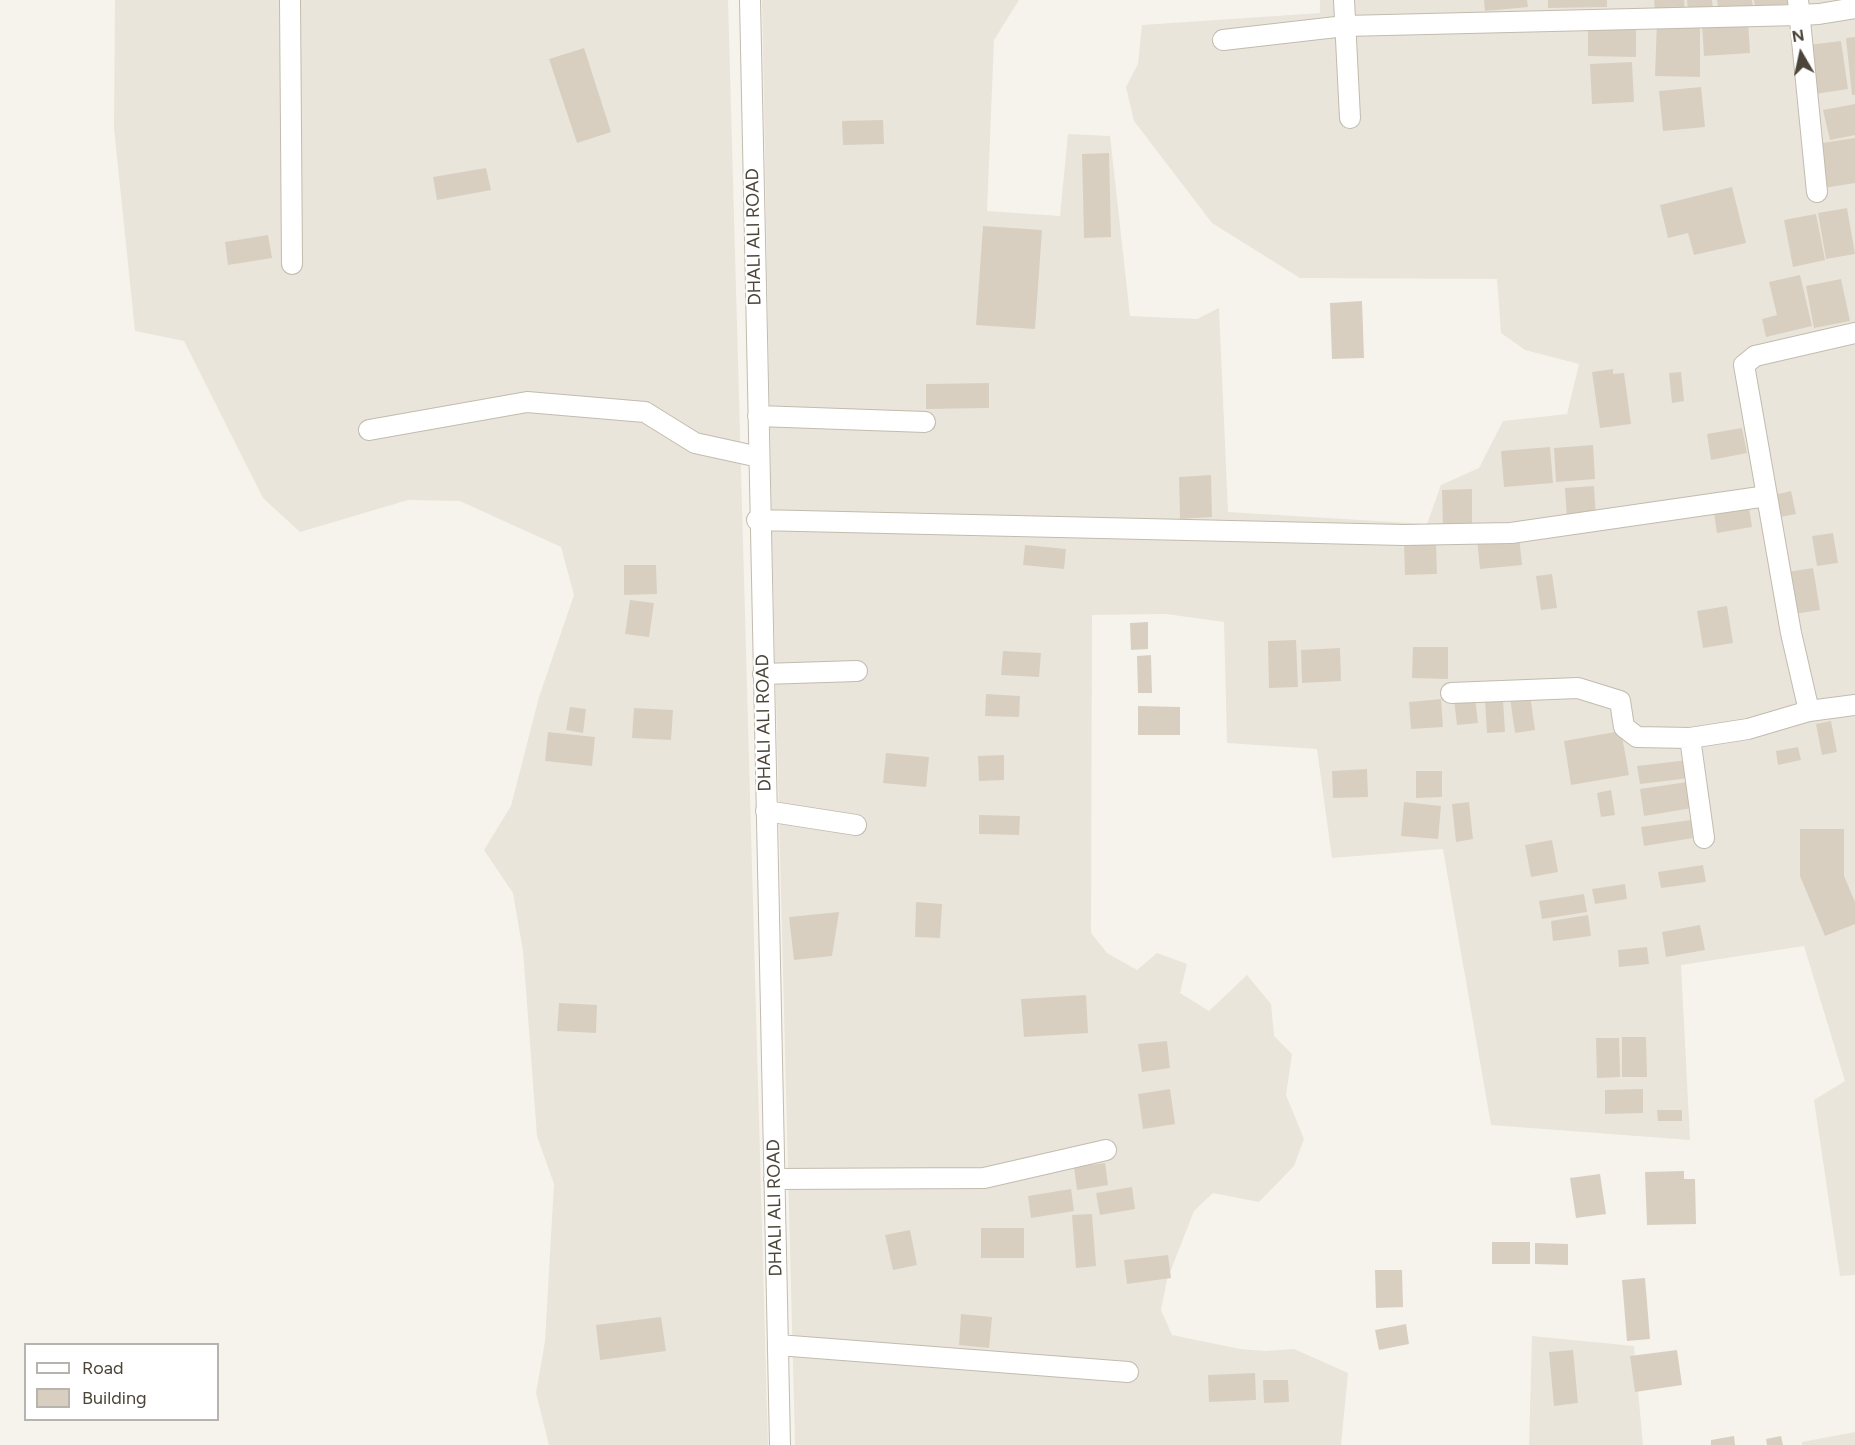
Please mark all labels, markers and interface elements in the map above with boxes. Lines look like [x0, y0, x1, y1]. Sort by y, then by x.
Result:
north arrow [1771, 24, 1831, 84]
text: N [1791, 25, 1806, 46]
street label: DHALI ALI ROAD [742, 168, 766, 306]
street label: DHALI ALI ROAD [752, 654, 776, 792]
street label: DHALI ALI ROAD [763, 1139, 787, 1277]
legend [24, 1343, 219, 1421]
text: Road [82, 1357, 123, 1379]
text: Building [82, 1387, 147, 1409]

